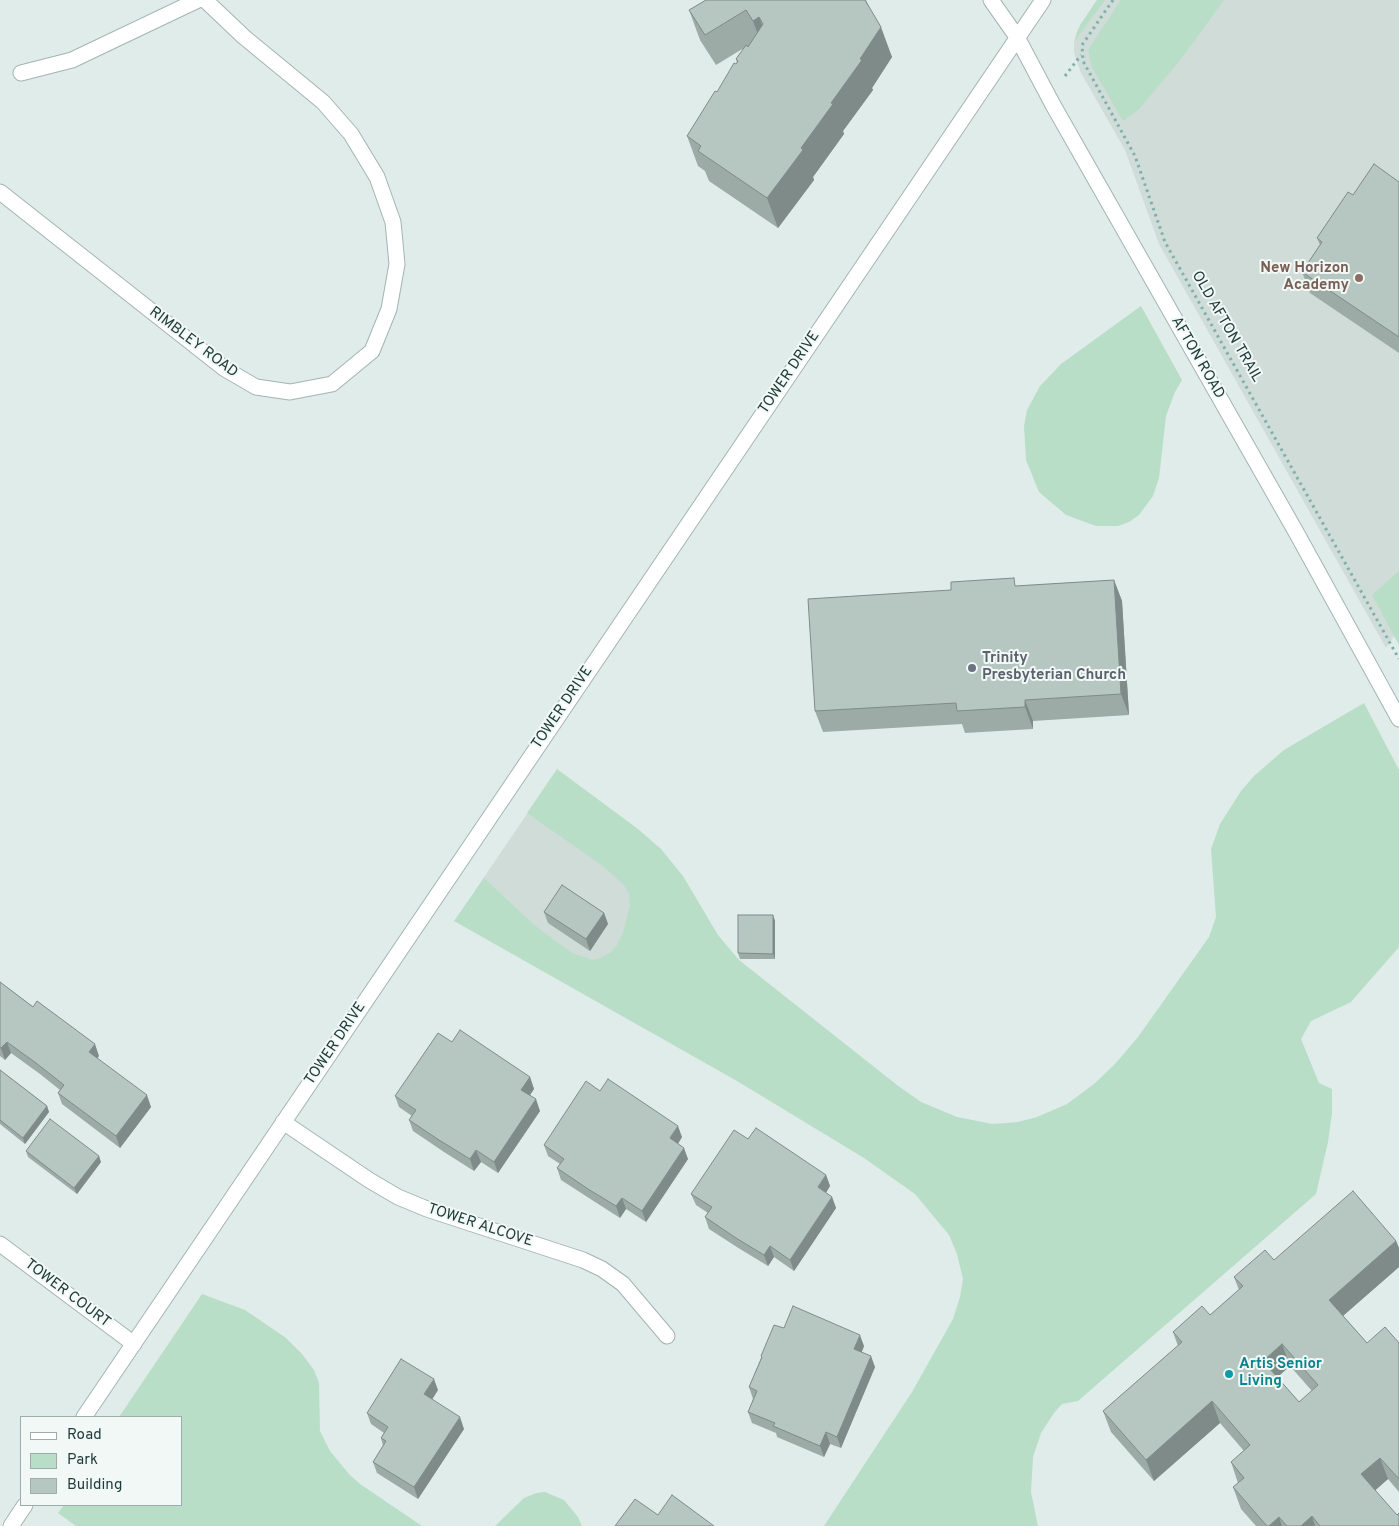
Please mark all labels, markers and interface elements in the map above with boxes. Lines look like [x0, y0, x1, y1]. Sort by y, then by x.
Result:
place label: New Horizon Academy [1260, 260, 1349, 295]
street label: OLD AFTON TRAIL [1187, 268, 1265, 386]
marker: New Horizon Academy [1353, 272, 1365, 284]
street label: RIMBLEY ROAD [145, 304, 241, 382]
street label: AFTON ROAD [1166, 314, 1228, 402]
street label: TOWER DRIVE [756, 328, 824, 418]
place label: Trinity Presbyterian Church [982, 650, 1126, 685]
marker: Trinity Presbyterian Church [966, 662, 978, 674]
street label: TOWER DRIVE [529, 663, 597, 753]
street label: TOWER DRIVE [302, 999, 370, 1089]
street label: TOWER ALCOVE [425, 1201, 535, 1251]
street label: TOWER COURT [21, 1256, 113, 1332]
place label: Artis Senior Living [1239, 1356, 1322, 1391]
marker: Artis Senior Living [1223, 1368, 1235, 1380]
legend [20, 1416, 182, 1506]
text: Road [67, 1426, 102, 1445]
text: Park [67, 1451, 98, 1470]
text: Building [67, 1476, 122, 1495]

